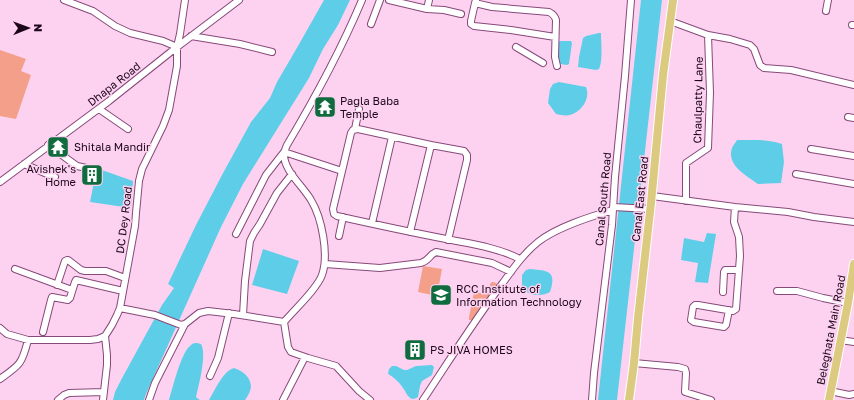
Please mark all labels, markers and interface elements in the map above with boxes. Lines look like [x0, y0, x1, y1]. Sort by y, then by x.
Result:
north arrow [8, 8, 48, 48]
text: N [32, 24, 45, 32]
street label: Chaulpatty Lane [690, 56, 705, 144]
street label: Dhapa Road [85, 59, 143, 108]
temple icon: Pagla Baba Temple [312, 94, 338, 120]
place label: Pagla Baba Temple [340, 94, 399, 120]
temple icon: Shitala Mandir [45, 134, 71, 160]
place label: Shitala Mandir [74, 140, 151, 153]
street label: Canal South Road [592, 152, 613, 246]
street label: Canal East Road [629, 156, 650, 242]
place label: Avishek's Home [27, 162, 76, 188]
building icon: Avishek's Home [79, 162, 105, 188]
street label: DC Dey Road [113, 186, 134, 254]
street label: Beleghata Main Road [813, 274, 848, 386]
school or university icon: RCC Institute of Information Technology [428, 282, 454, 308]
place label: RCC Institute of Information Technology [456, 282, 582, 308]
building icon: PS JIVA HOMES [402, 337, 428, 363]
place label: PS JIVA HOMES [430, 343, 513, 356]

